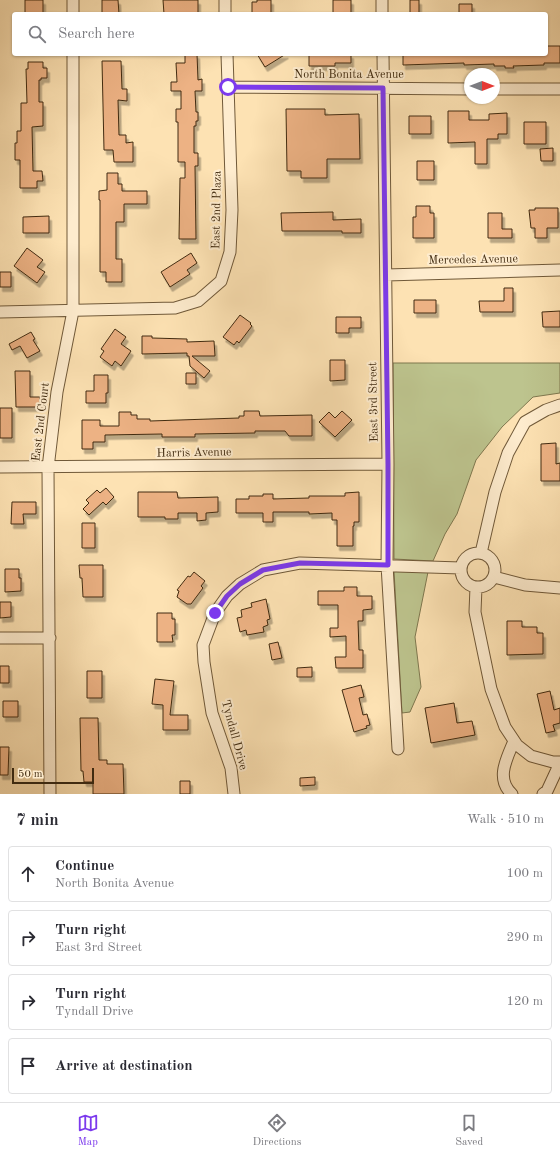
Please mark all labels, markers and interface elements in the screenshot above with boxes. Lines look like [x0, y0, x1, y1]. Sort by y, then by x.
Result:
search box [12, 12, 548, 56]
icon: search [26, 23, 48, 45]
text: Search here [58, 27, 135, 42]
north arrow [464, 68, 500, 104]
street label: North Bonita Avenue [294, 69, 404, 81]
route start [219, 78, 237, 96]
street label: East 2nd Plaza [210, 171, 224, 249]
street label: Mercedes Avenue [428, 253, 518, 267]
street label: East 3rd Street [367, 362, 381, 442]
street label: East 2nd Court [30, 382, 52, 462]
street label: Harris Avenue [156, 446, 232, 460]
route end [206, 604, 224, 622]
street label: Tyndall Drive [219, 699, 249, 772]
scale bar [12, 766, 94, 785]
text: 50 m [18, 769, 43, 780]
text: 7 min [16, 812, 59, 829]
text: Walk · 510 m [467, 813, 544, 826]
text: Continue [55, 859, 114, 874]
icon: ahead [17, 863, 39, 885]
text: 100 m [506, 867, 543, 880]
text: North Bonita Avenue [55, 877, 174, 890]
text: Turn right [55, 923, 126, 938]
icon: right [17, 927, 39, 949]
text: 290 m [506, 931, 543, 944]
text: East 3rd Street [55, 941, 142, 954]
text: Turn right [55, 987, 126, 1002]
icon: right [17, 991, 39, 1013]
text: 120 m [506, 995, 543, 1008]
text: Tyndall Drive [55, 1005, 133, 1018]
icon: arrive [17, 1055, 39, 1077]
text: Arrive at destination [55, 1059, 193, 1074]
tab: Map [77, 1112, 99, 1150]
tab: Directions [253, 1112, 301, 1150]
tab: Saved [455, 1112, 483, 1150]

